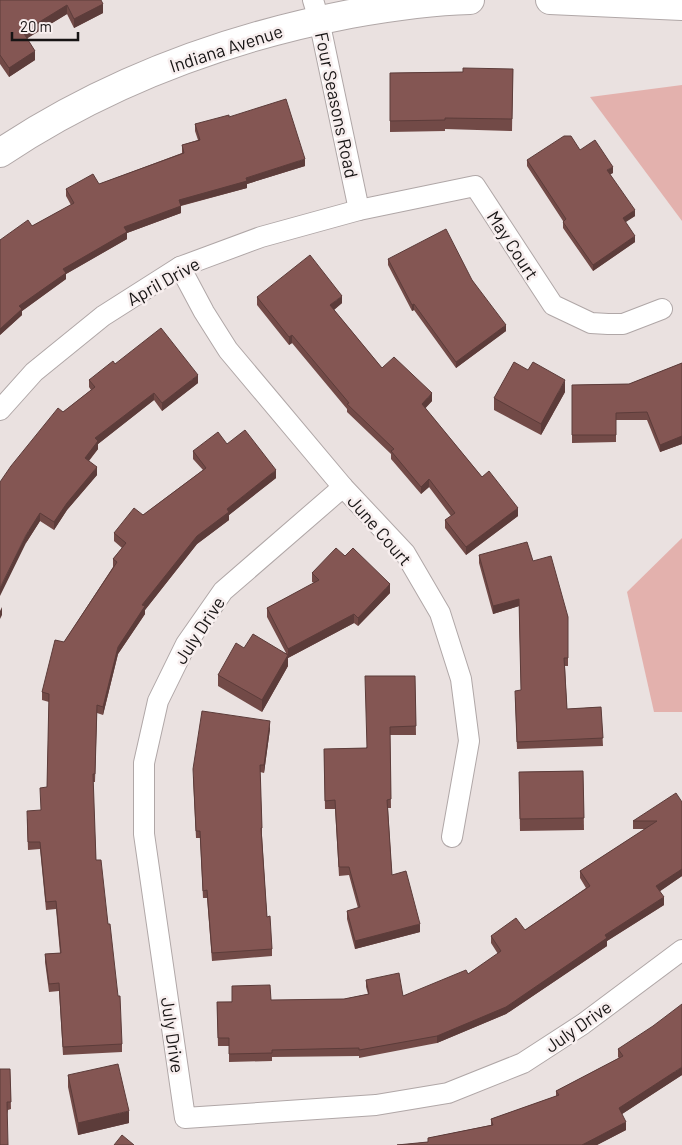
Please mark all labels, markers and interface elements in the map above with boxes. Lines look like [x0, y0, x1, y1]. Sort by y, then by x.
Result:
scale bar [12, 10, 79, 42]
text: 20 m [20, 17, 52, 35]
street label: Indiana Avenue [167, 19, 285, 77]
street label: Four Seasons Road [311, 30, 363, 180]
street label: May Court [483, 206, 543, 284]
street label: April Drive [123, 252, 203, 310]
street label: June Court [343, 490, 417, 570]
street label: July Drive [169, 592, 229, 668]
street label: July Drive [540, 995, 616, 1057]
street label: July Drive [157, 996, 189, 1074]

